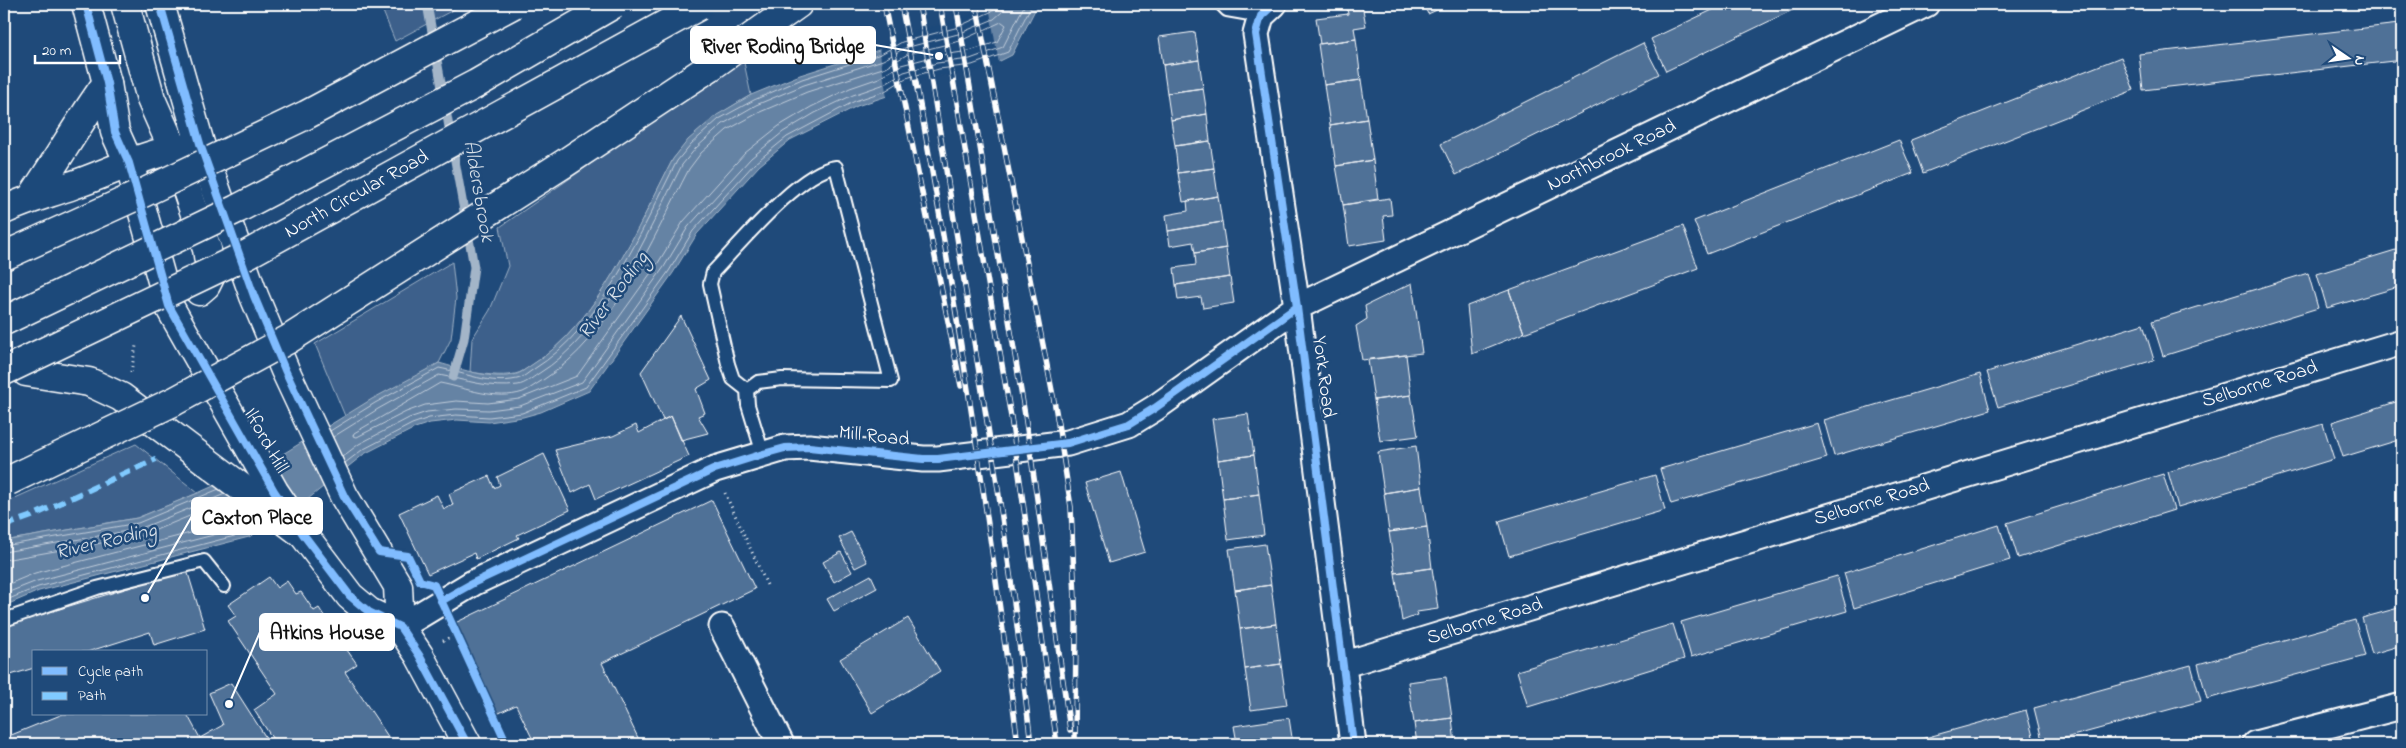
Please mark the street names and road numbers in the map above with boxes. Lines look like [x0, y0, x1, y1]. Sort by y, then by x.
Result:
street label: Northbrook Road [1542, 112, 1682, 200]
street label: North Circular Road [279, 143, 435, 247]
street label: York Road [1304, 334, 1342, 420]
street label: Selborne Road [2199, 354, 2321, 416]
street label: Ilford Hill [235, 403, 295, 479]
street label: Mill Road [837, 419, 911, 455]
street label: Selborne Road [1811, 472, 1933, 534]
street label: Selborne Road [1424, 591, 1546, 653]

